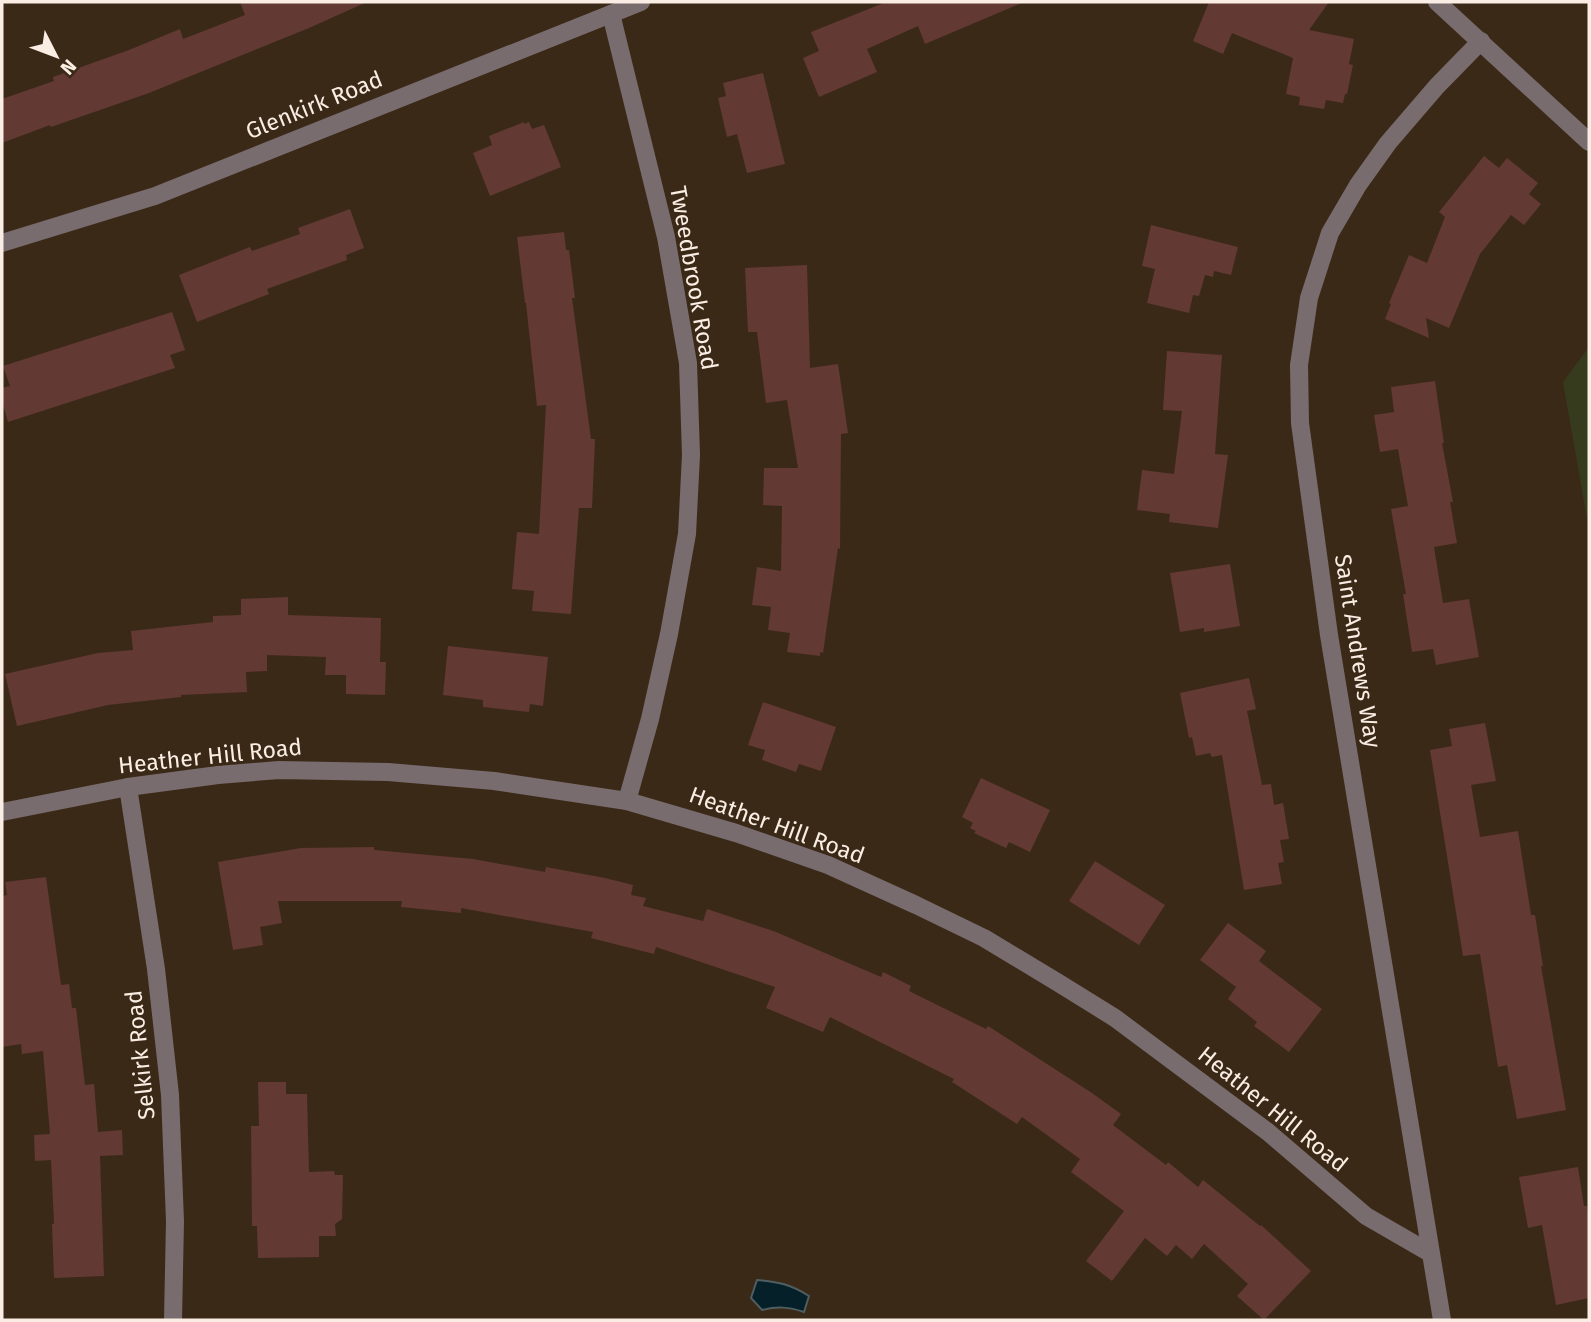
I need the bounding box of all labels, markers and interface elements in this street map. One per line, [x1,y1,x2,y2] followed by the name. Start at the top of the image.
[21,21,91,91] north arrow
[55,55,81,79] text: N
[241,65,387,145] street label: Glenkirk Road
[664,184,724,372] street label: Tweedbrook Road
[1329,552,1387,750] street label: Saint Andrews Way
[117,732,303,780] street label: Heather Hill Road
[686,780,868,870] street label: Heather Hill Road
[119,989,161,1121] street label: Selkirk Road
[1193,1040,1353,1178] street label: Heather Hill Road

